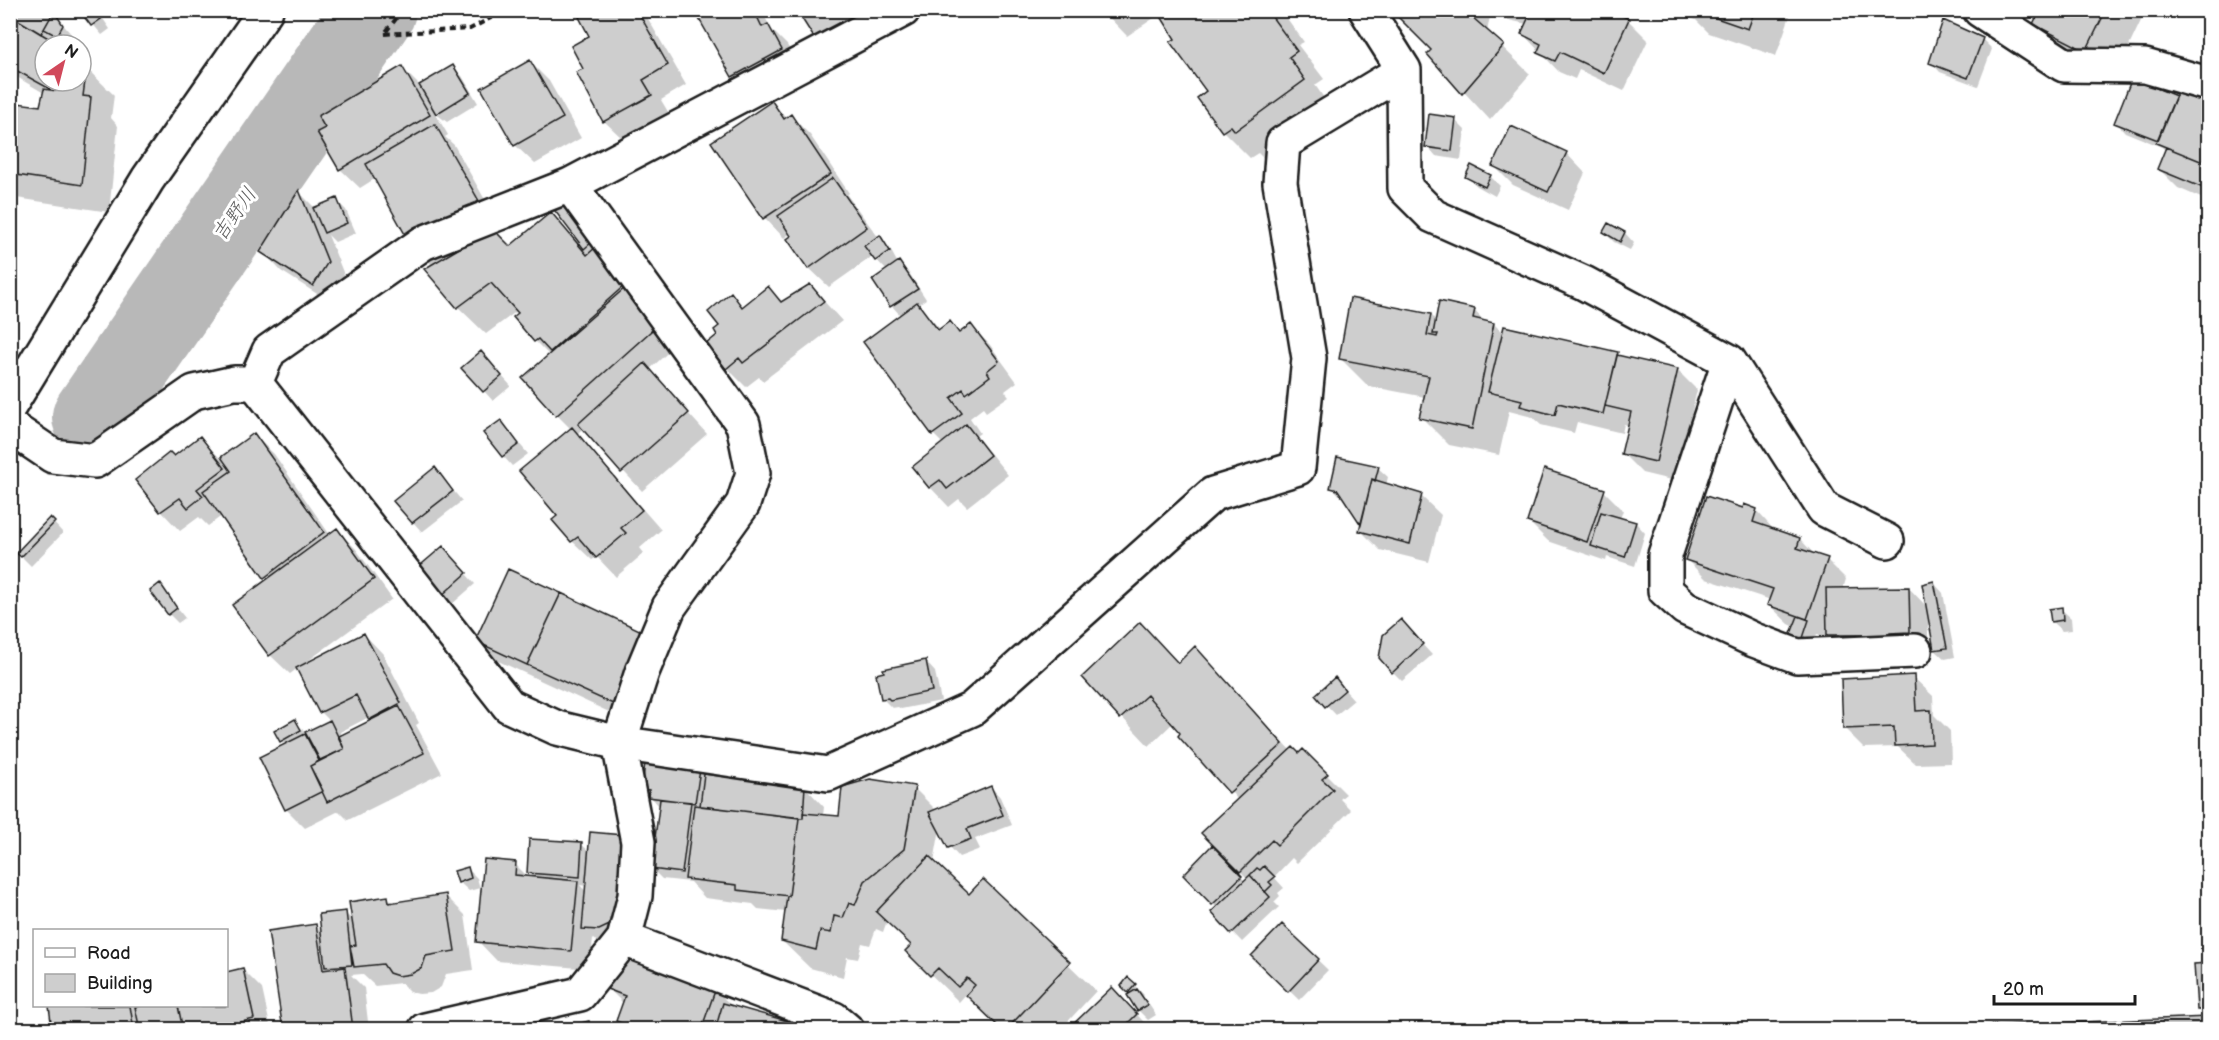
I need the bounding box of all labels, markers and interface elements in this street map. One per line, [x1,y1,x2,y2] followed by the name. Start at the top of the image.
[33,33,93,93] north arrow
[60,41,81,63] text: N
[208,183,262,246] water label: 吉野川
[33,929,228,1007] legend
[87,943,131,964] text: Road
[1994,968,2135,1006] scale bar
[87,973,153,994] text: Building
[2003,979,2044,1000] text: 20 m

